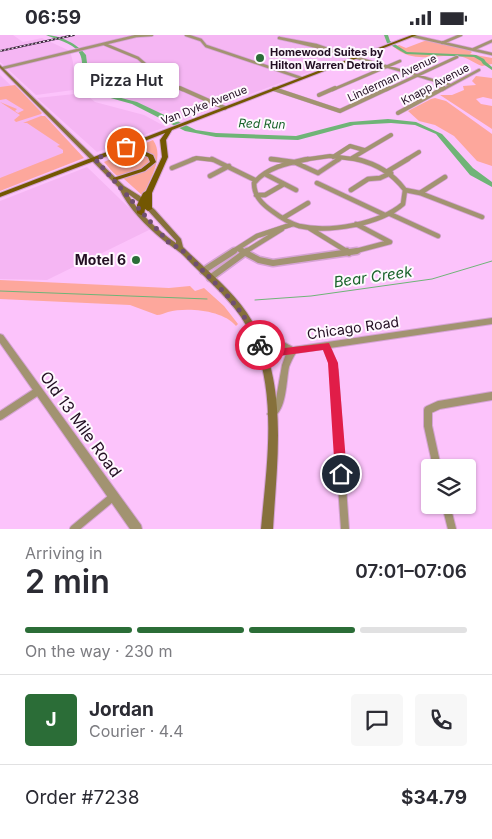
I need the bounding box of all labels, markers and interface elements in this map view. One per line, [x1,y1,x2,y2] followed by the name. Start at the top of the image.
[25,6,81,29] text: 06:59
[270,45,384,72] place label: Homewood Suites by Hilton Warren Detroit
[345,51,439,105] street label: Linderman Avenue
[254,52,266,64] marker: Homewood Suites by Hilton Warren Detroit
[398,60,472,108] street label: Knapp Avenue
[74,62,178,97] callout: Pizza Hut
[90,70,163,90] text: Pizza Hut
[159,82,249,128] street label: Van Dyke Avenue
[238,115,286,132] water label: Red Run
[105,126,147,168] pin
[112,133,140,161] icon: bag
[75,251,126,268] place label: Motel 6
[130,254,142,266] marker: Motel 6
[332,261,414,291] water label: Bear Creek
[306,313,400,342] street label: Chicago Road
[235,320,285,370] courier
[246,331,274,359] icon: bike
[36,367,126,481] street label: Old 13 Mile Road
[320,453,362,495] pin
[421,459,476,514] map controls
[421,459,476,514] button: layers
[327,460,355,488] icon: home
[25,543,102,563] text: Arriving in
[355,560,467,583] text: 07:01–07:06
[25,562,110,601] text: 2 min
[25,641,172,661] text: On the way · 230 m
[351,694,403,746] button: chat
[415,694,467,746] button: phone
[89,698,154,721] text: Jordan
[45,708,57,731] text: J
[89,721,184,741] text: Courier · 4.4
[25,786,139,809] text: Order #7238
[401,786,467,809] text: $34.79

